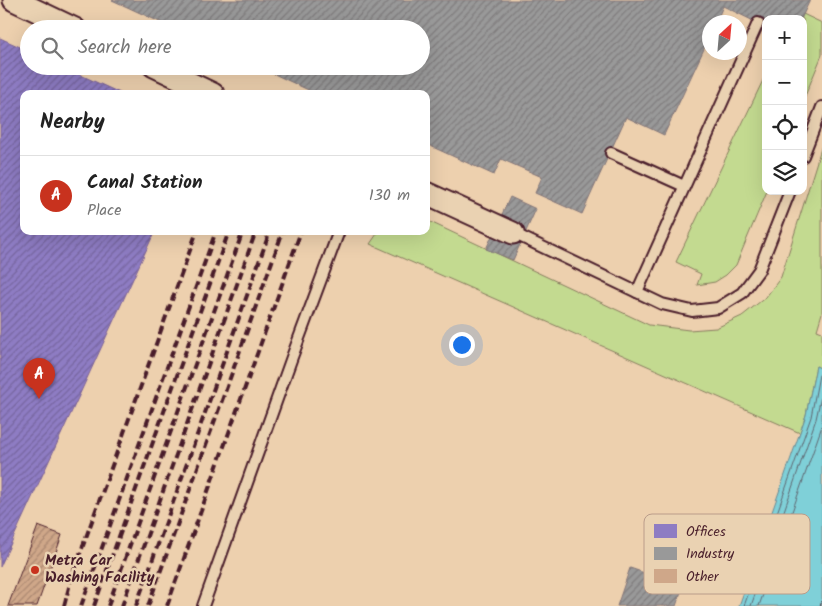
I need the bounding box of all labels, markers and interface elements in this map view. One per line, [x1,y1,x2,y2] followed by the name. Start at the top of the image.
[702,15,747,60] north arrow
[762,15,807,195] map controls
[762,15,807,60] button: +
[20,20,430,75] search box
[78,33,172,63] text: Search here
[38,34,66,62] icon: search
[762,60,807,105] button: −
[762,105,807,150] button: locate
[40,106,105,139] text: Nearby
[762,150,807,195] button: layers
[87,168,202,198] text: Canal Station
[51,183,61,208] text: A
[369,183,410,208] text: 130 m
[87,198,121,223] text: Place
[449,332,475,358] your location
[23,358,55,399] pin: A
[644,514,810,594] legend
[686,521,726,543] text: Offices
[686,543,735,565] text: Industry
[45,549,155,590] place label: Metra Car Washing Facility
[29,564,41,576] marker: Metra Car Washing Facility
[686,566,720,588] text: Other

